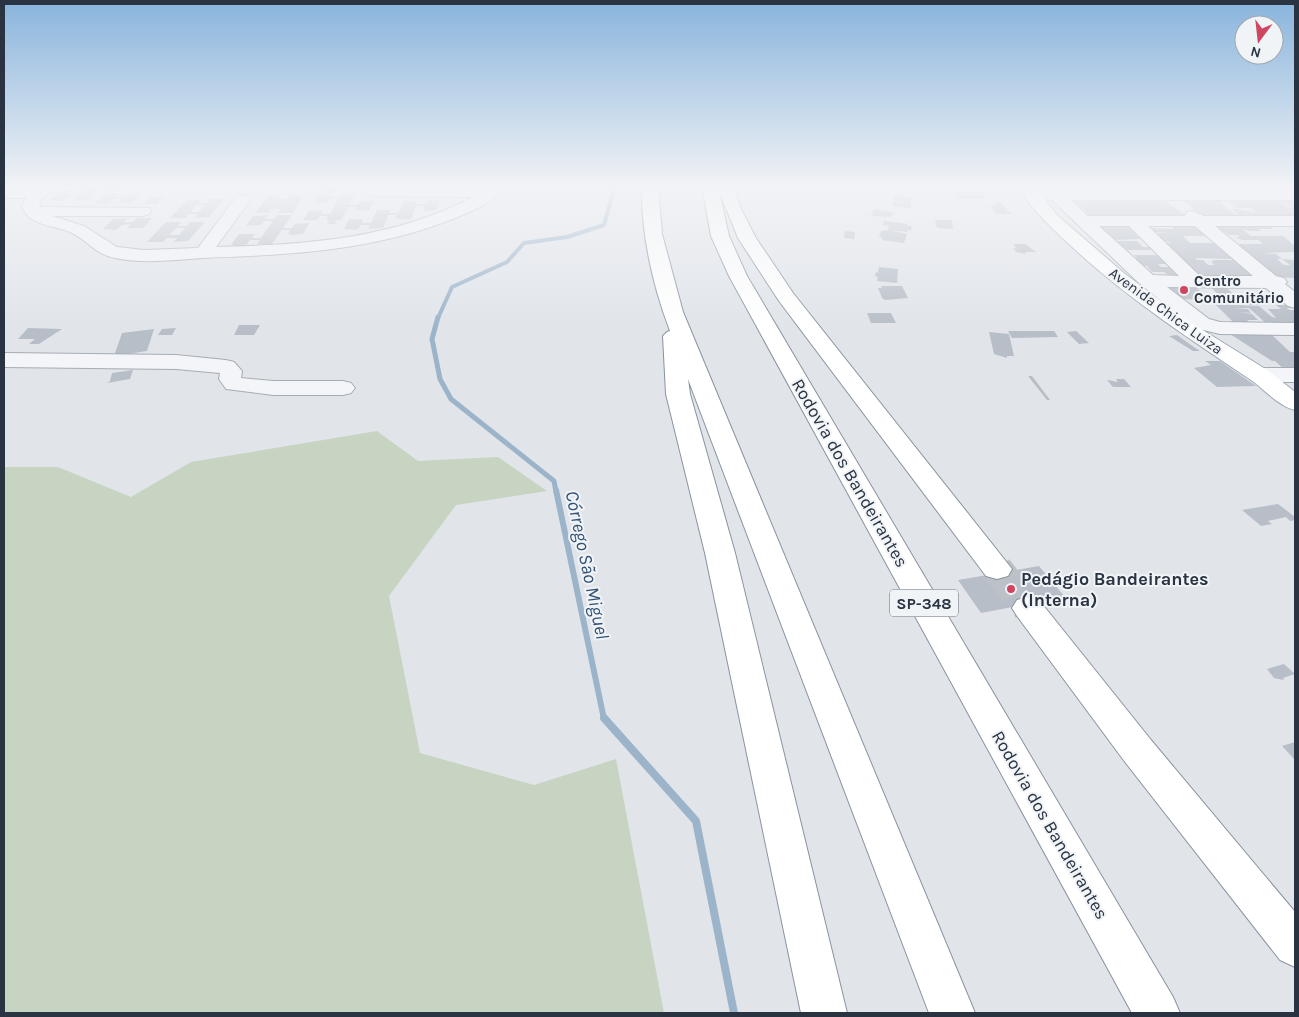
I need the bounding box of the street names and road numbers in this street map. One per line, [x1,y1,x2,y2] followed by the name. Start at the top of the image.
[1106,264,1226,358] street label: Avenida Chica Luiza
[787,375,913,571] street label: Rodovia dos Bandeirantes
[890,590,958,616] road number: SP-348
[987,727,1113,923] street label: Rodovia dos Bandeirantes

